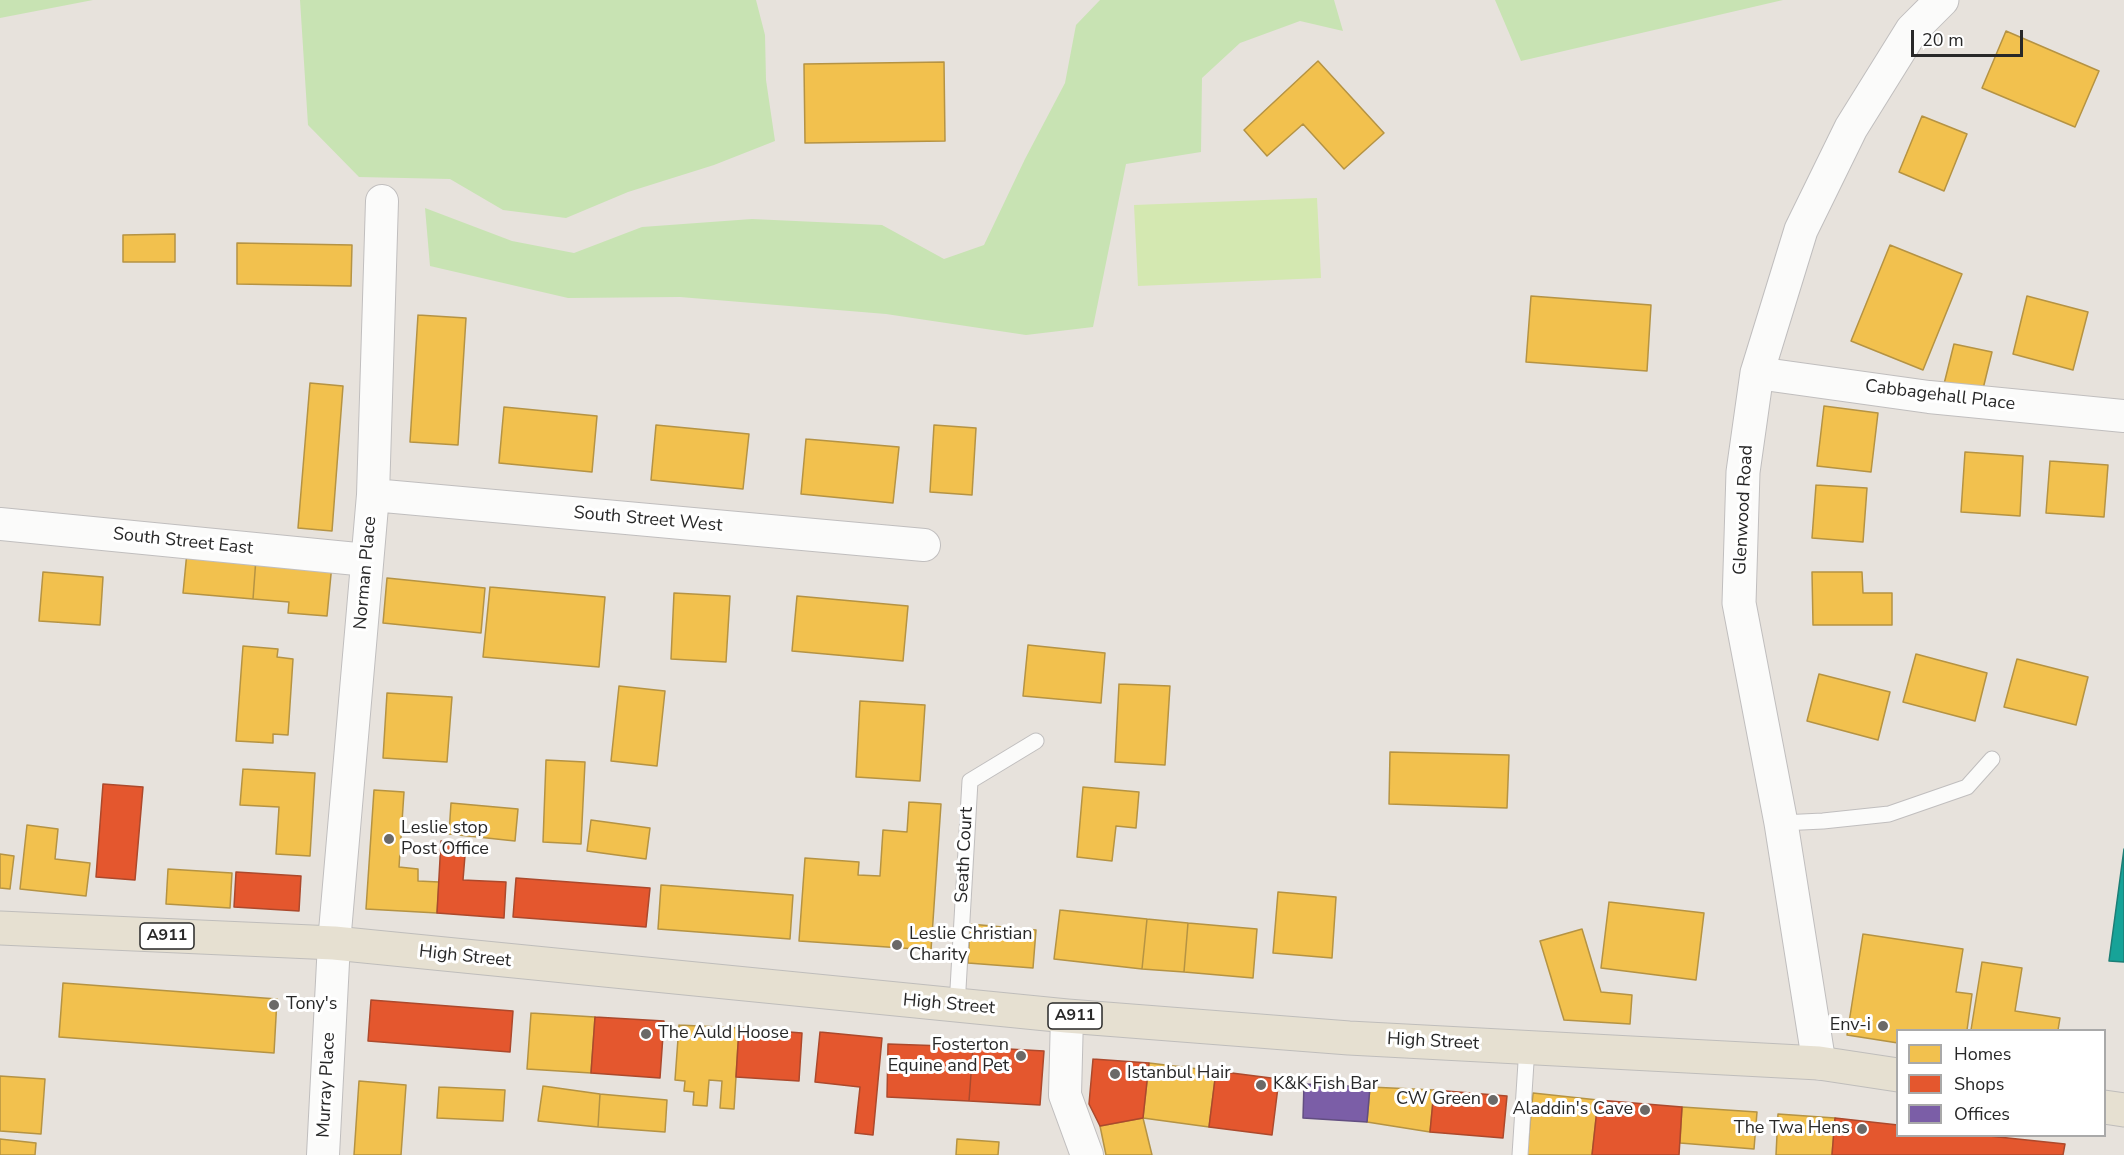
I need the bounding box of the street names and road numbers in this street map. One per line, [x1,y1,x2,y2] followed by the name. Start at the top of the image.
[1864,376,2016,416] street label: Cabbagehall Place
[1730,445,1758,575] street label: Glenwood Road
[573,503,723,537] street label: South Street West
[350,515,382,631] street label: Norman Place
[112,524,254,560] street label: South Street East
[952,806,978,904] street label: Seath Court
[140,923,194,949] road number: A911
[418,941,512,973] street label: High Street
[902,990,996,1020] street label: High Street
[1048,1003,1102,1029] road number: A911
[1386,1029,1480,1055] street label: High Street
[313,1032,341,1138] street label: Murray Place

